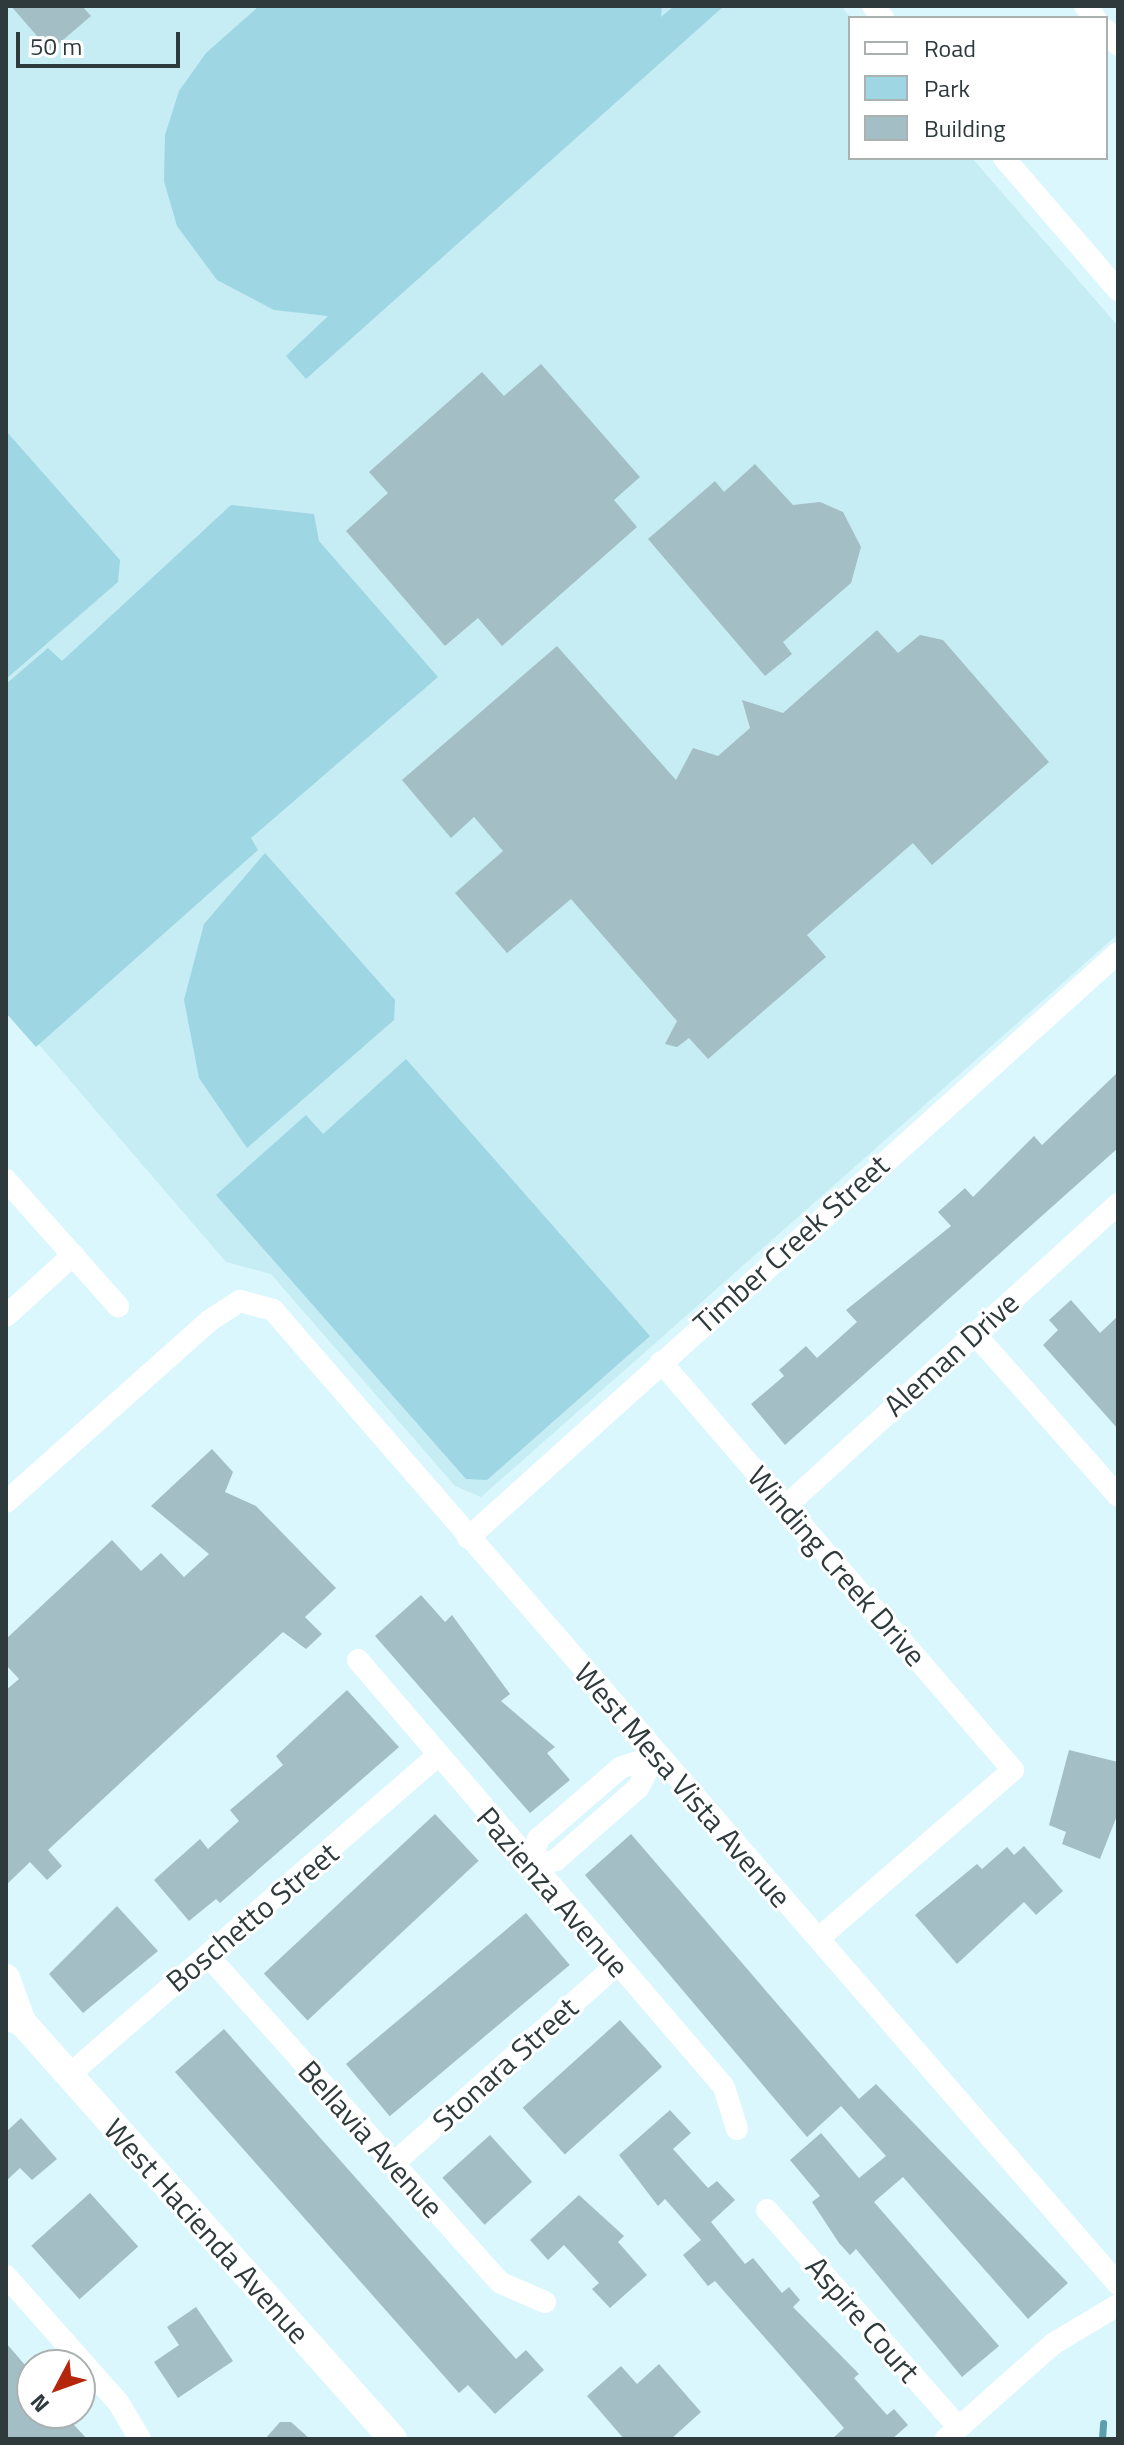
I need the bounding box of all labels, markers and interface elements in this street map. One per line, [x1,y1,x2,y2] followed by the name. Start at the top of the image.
[20,16,184,66] scale bar
[848,16,1108,160] legend
[30,28,82,64] text: 50 m
[924,30,976,66] text: Road
[924,70,970,106] text: Park
[924,110,1006,146] text: Building
[686,1147,896,1341] street label: Timber Creek Street
[876,1284,1026,1424] street label: Aleman Drive
[740,1459,934,1673] street label: Winding Creek Drive
[567,1655,799,1915] street label: West Mesa Vista Avenue
[469,1800,637,1984] street label: Pazienza Avenue
[159,1835,345,1999] street label: Boschetto Street
[425,1989,585,2139] street label: Stonara Street
[291,2053,451,2225] street label: Bellavia Avenue
[97,2111,317,2351] street label: West Hacienda Avenue
[799,2249,927,2389] street label: Aspire Court
[16,2349,96,2429] north arrow
[22,2387,57,2420] text: N

